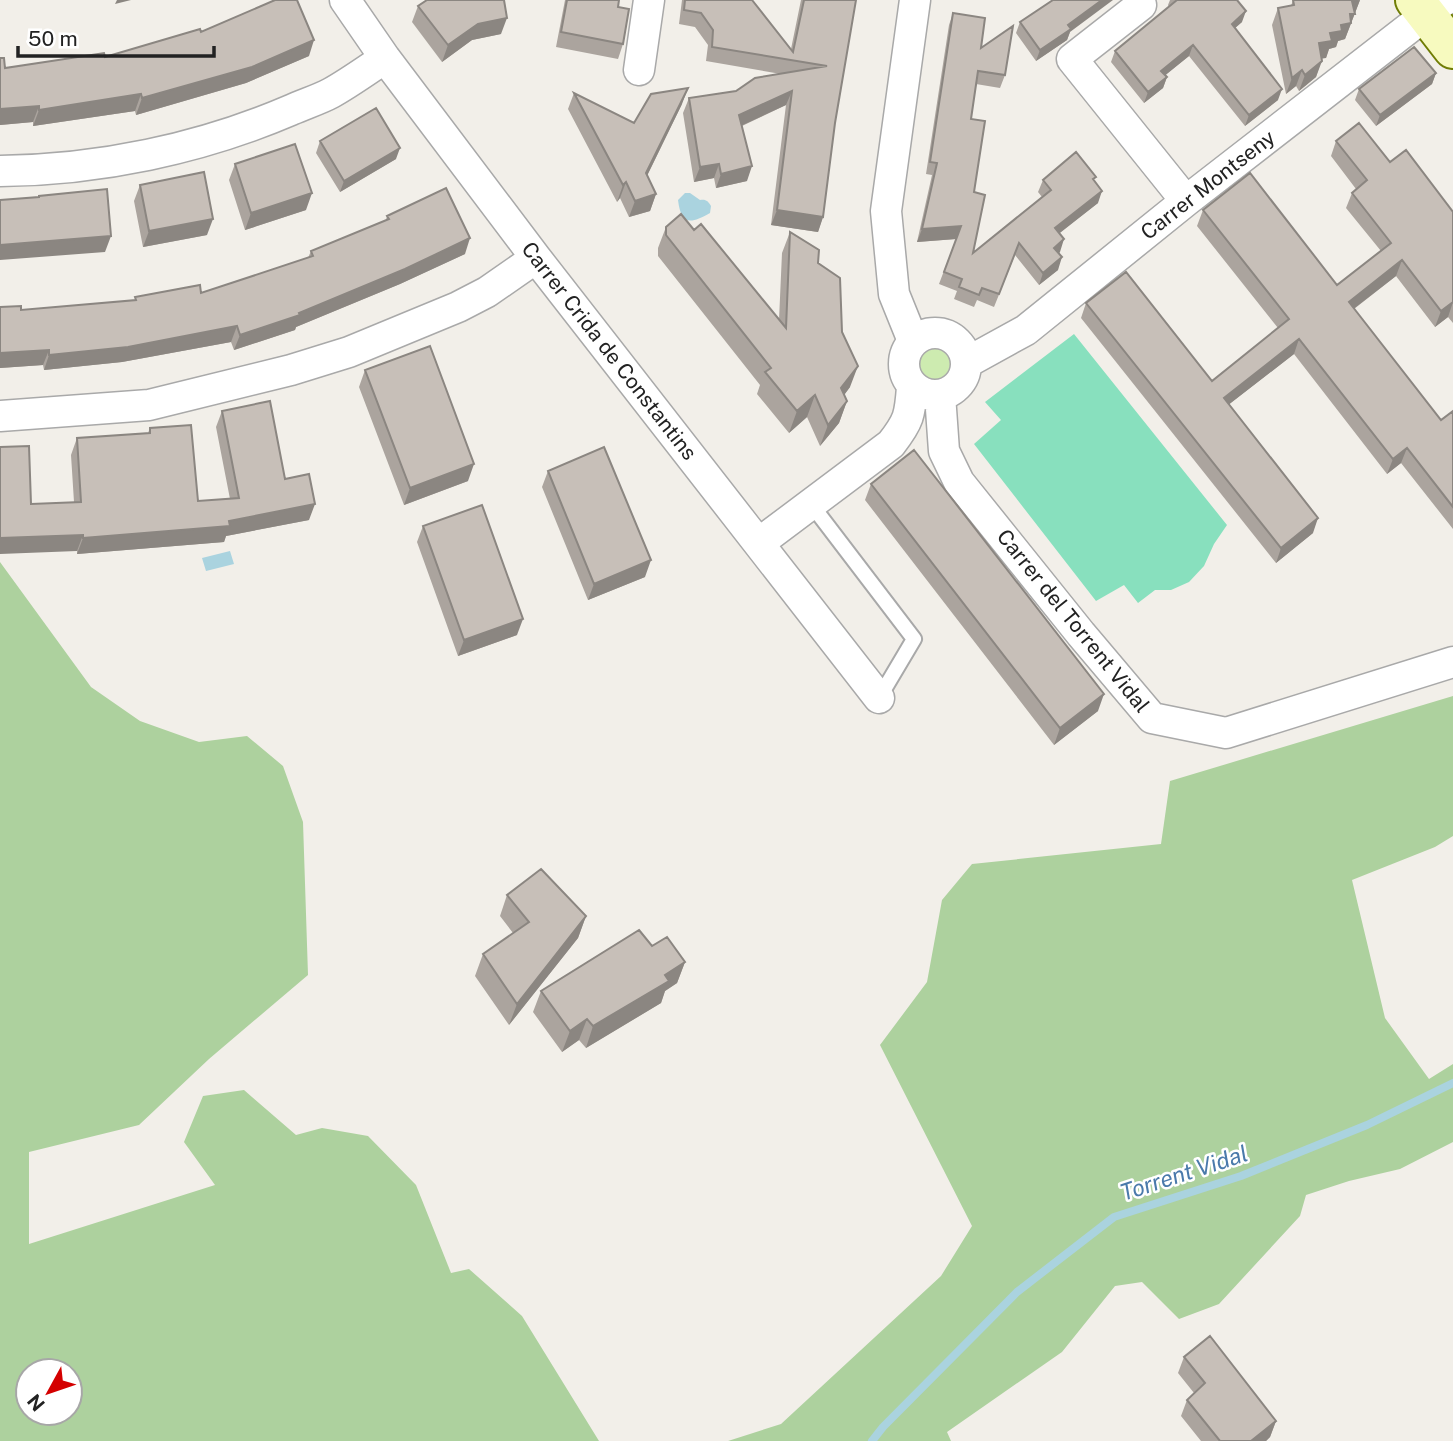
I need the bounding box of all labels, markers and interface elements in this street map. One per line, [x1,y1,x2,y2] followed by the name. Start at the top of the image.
[18,14,214,58] scale bar
[28,26,78,51] text: 50 m
[1136,125,1280,245] street label: Carrer Montseny
[516,237,702,465] street label: Carrer Crida de Constantins
[992,524,1155,717] street label: Carrer del Torrent Vidal
[1117,1139,1251,1206] water label: Torrent Vidal
[14,1357,84,1427] north arrow
[23,1390,49,1416] text: N

